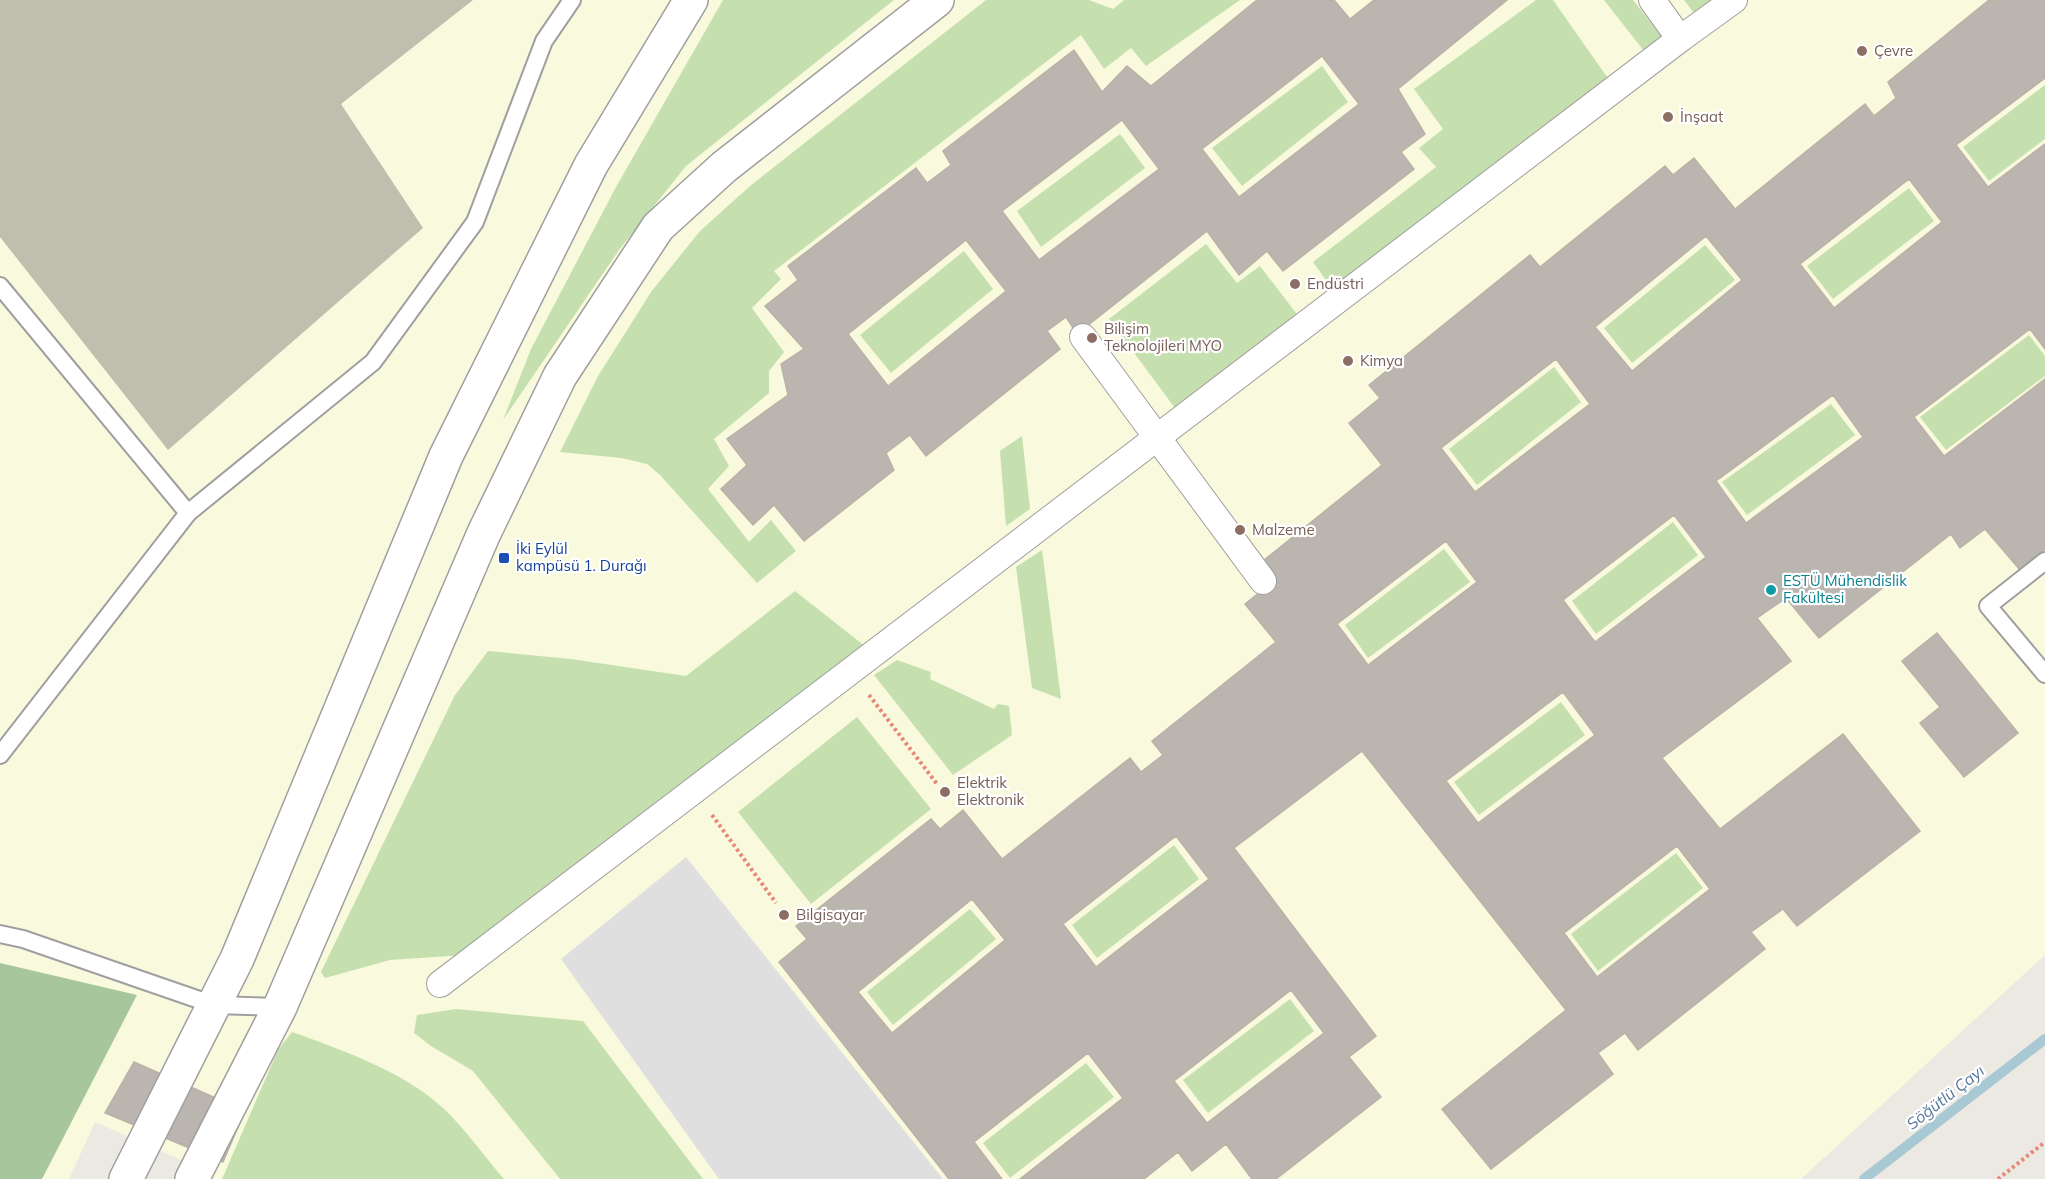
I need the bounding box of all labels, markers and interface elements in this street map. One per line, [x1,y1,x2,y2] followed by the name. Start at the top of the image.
[1874,41,1913,60] place label: Çevre
[1855,44,1869,58] marker: Çevre
[1680,107,1723,126] place label: İnşaat
[1661,110,1675,124] marker: İnşaat
[1307,274,1364,293] place label: Endüstri
[1288,277,1302,291] marker: Endüstri
[1104,319,1222,355] place label: Bilişim Teknolojileri MYO
[1085,331,1099,345] marker: Bilişim Teknolojileri MYO
[1360,351,1403,370] place label: Kimya
[1341,354,1355,368] marker: Kimya
[1252,520,1315,539] place label: Malzeme
[1233,523,1247,537] marker: Malzeme
[516,539,647,575] place label: İki Eylül kampüsü 1. Durağı
[497,551,511,565] marker: İki Eylül kampüsü 1. Durağı
[1783,571,1907,607] place label: ESTÜ Mühendislik Fakültesi
[1764,583,1778,597] marker: ESTÜ Mühendislik Fakültesi
[957,773,1025,809] place label: Elektrik Elektronik
[938,785,952,799] marker: Elektrik Elektronik
[796,905,865,924] place label: Bilgisayar
[777,908,791,922] marker: Bilgisayar
[1902,1060,1988,1134] water label: Söğütlü Çayı

